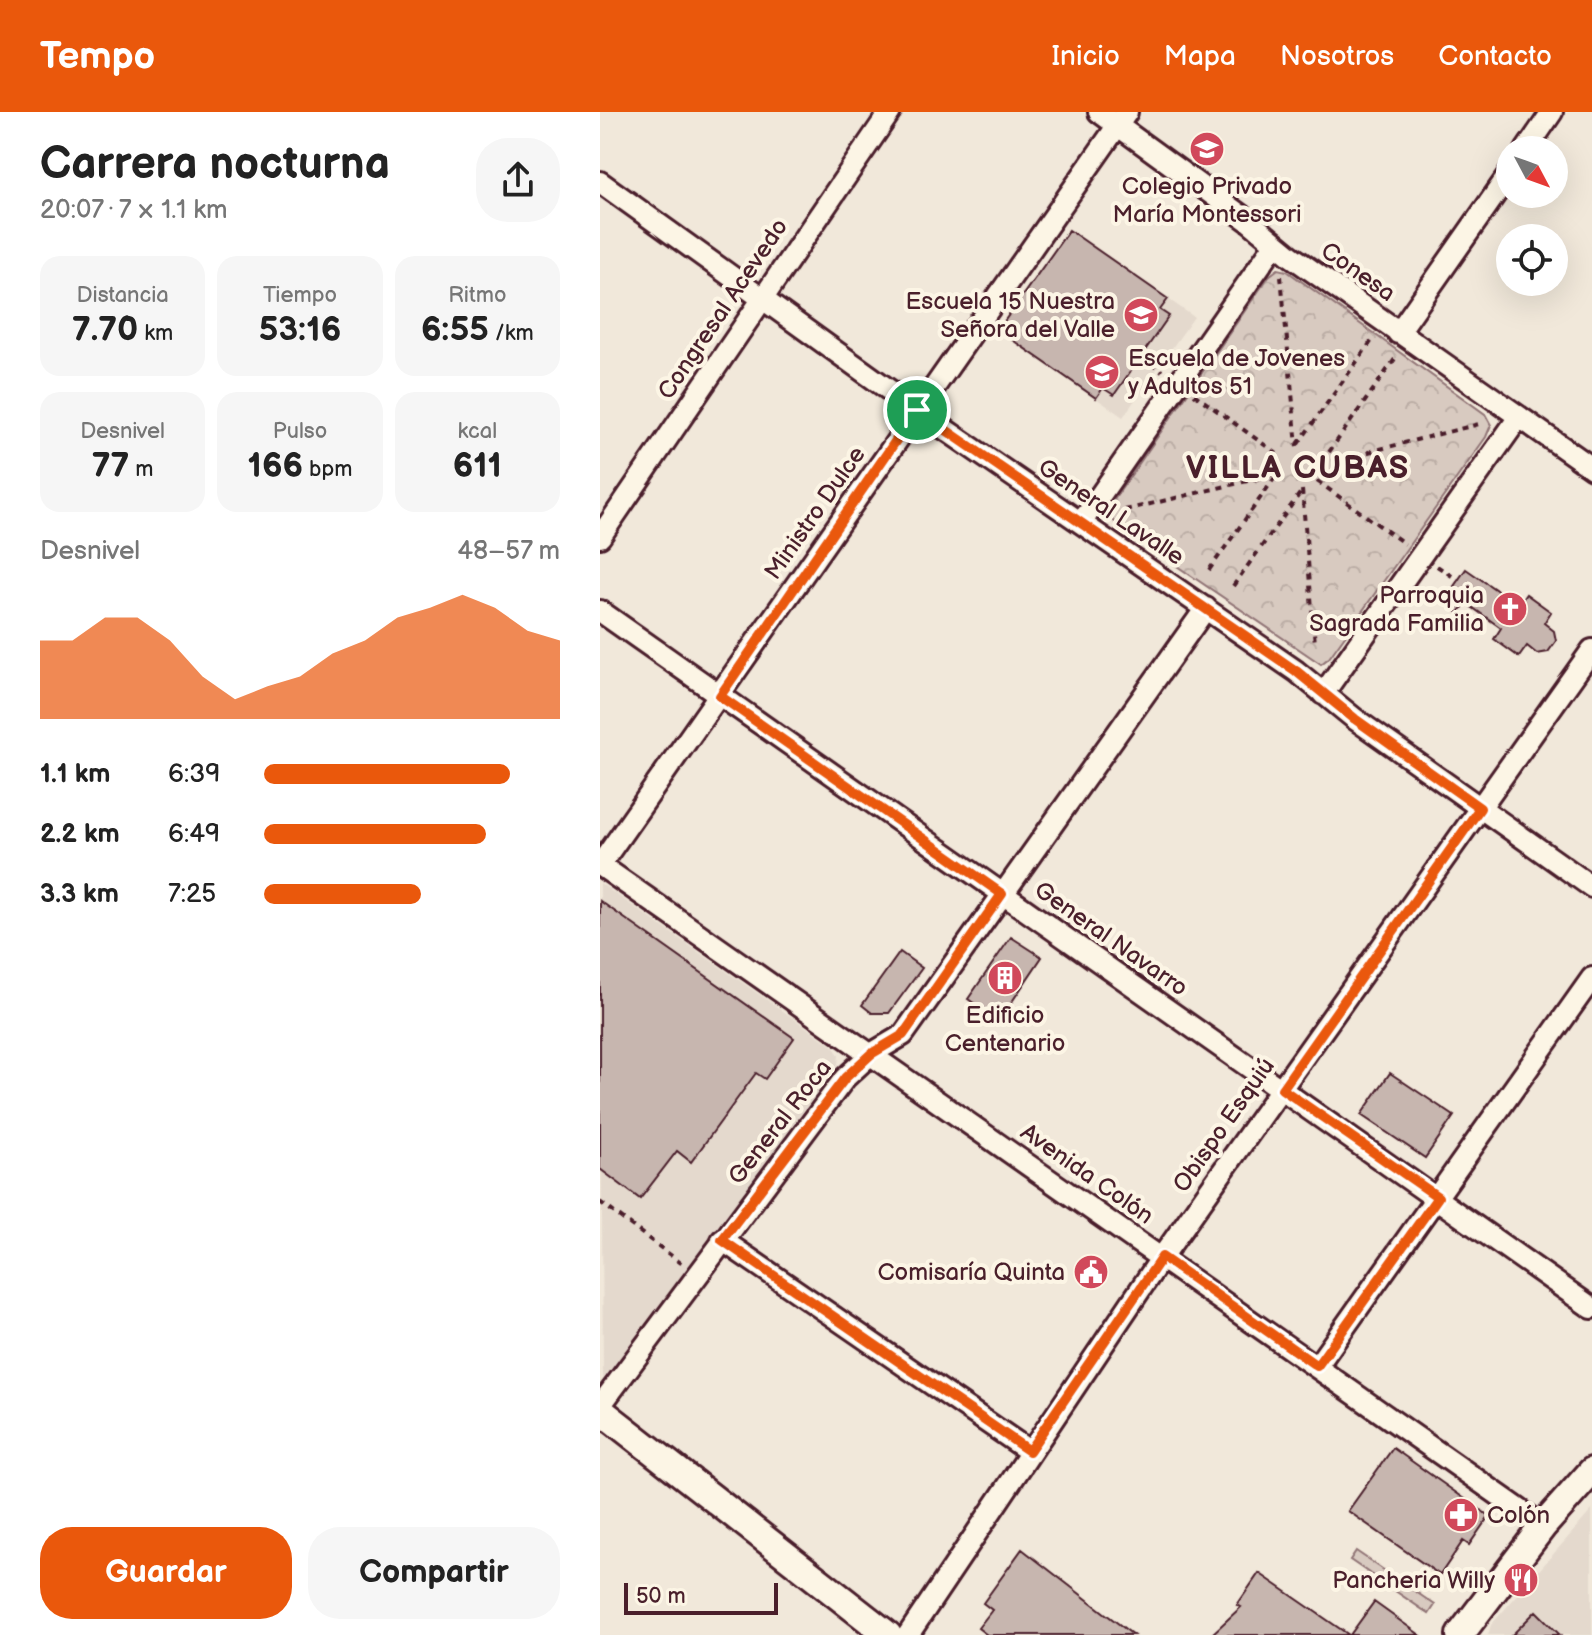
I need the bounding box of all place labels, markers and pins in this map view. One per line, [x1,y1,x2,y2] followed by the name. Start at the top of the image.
[1188,130,1226,168] school or university icon: Colegio Privado María Montessori
[1112,172,1302,229] place label: Colegio Privado María Montessori
[906,287,1115,344] place label: Escuela 15 Nuestra Señora del Valle
[1122,296,1160,334] school or university icon: Escuela 15 Nuestra Señora del Valle
[1127,344,1345,401] place label: Escuela de Jovenes y Adultos 51
[1083,353,1121,391] school or university icon: Escuela de Jovenes y Adultos 51
[883,376,951,444] pin
[1309,581,1484,638] place label: Parroquia Sagrada Familia
[1491,590,1529,628] church icon: Parroquia Sagrada Familia
[986,959,1024,997] building icon: Edificio Centenario
[945,1001,1065,1058] place label: Edificio Centenario
[1072,1253,1110,1291] public building icon: Comisaría Quinta
[878,1258,1065,1287] place label: Comisaría Quinta
[1442,1496,1480,1534] pharmacy icon: Colón
[1487,1501,1550,1530] place label: Colón
[1502,1561,1540,1599] restaurant icon: Pancheria Willy
[1332,1566,1495,1595] place label: Pancheria Willy

